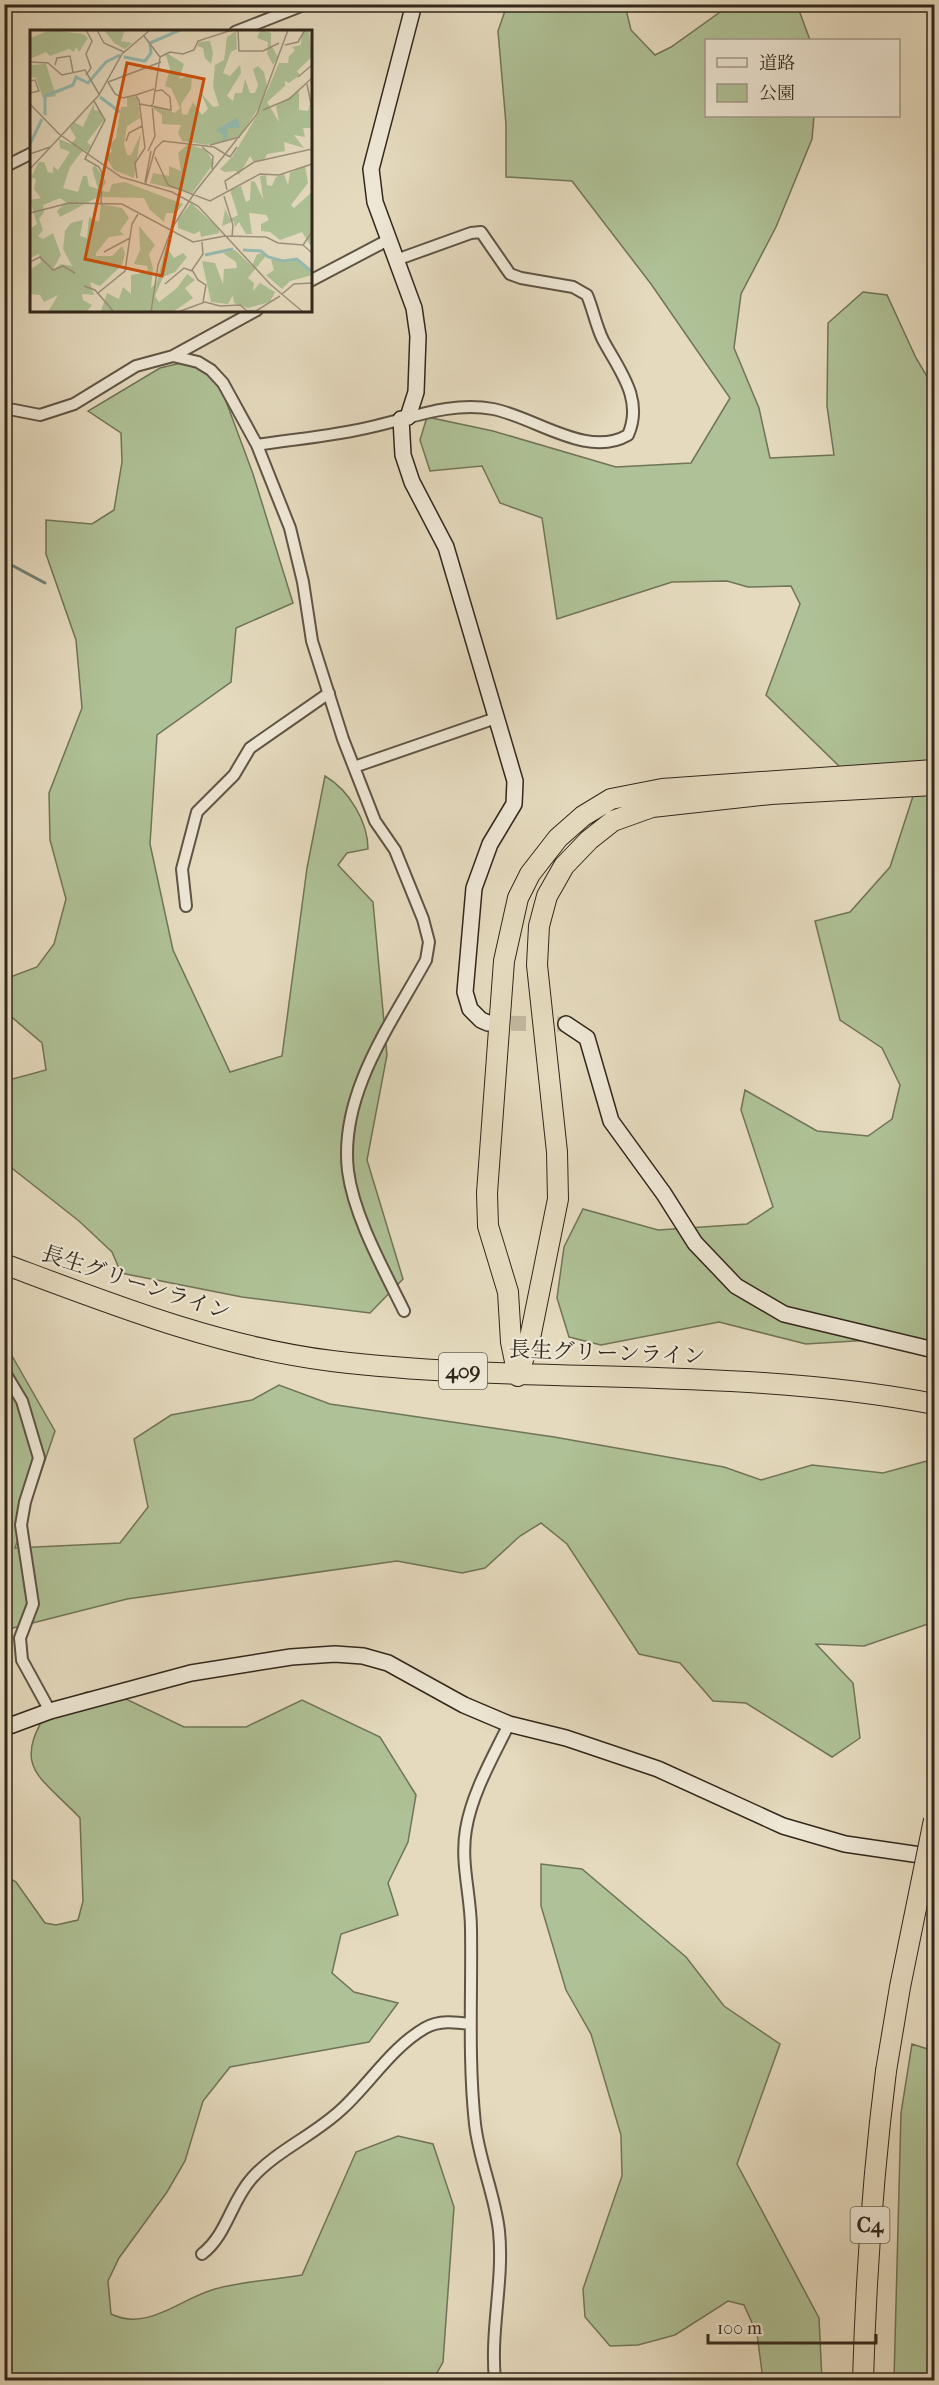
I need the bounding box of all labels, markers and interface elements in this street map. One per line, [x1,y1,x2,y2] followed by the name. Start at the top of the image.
[30,30,312,312] inset map
[705,39,900,117] legend
[759,53,795,74] text: 道路
[759,83,795,104] text: 公園
[38,1240,234,1326] street label: 長生グリーンライン
[508,1337,706,1369] street label: 長生グリーンライン
[439,1353,487,1389] road number: 409
[850,2207,890,2243] road number: C4
[708,2307,876,2345] scale bar
[717,2318,762,2339] text: 100 m

